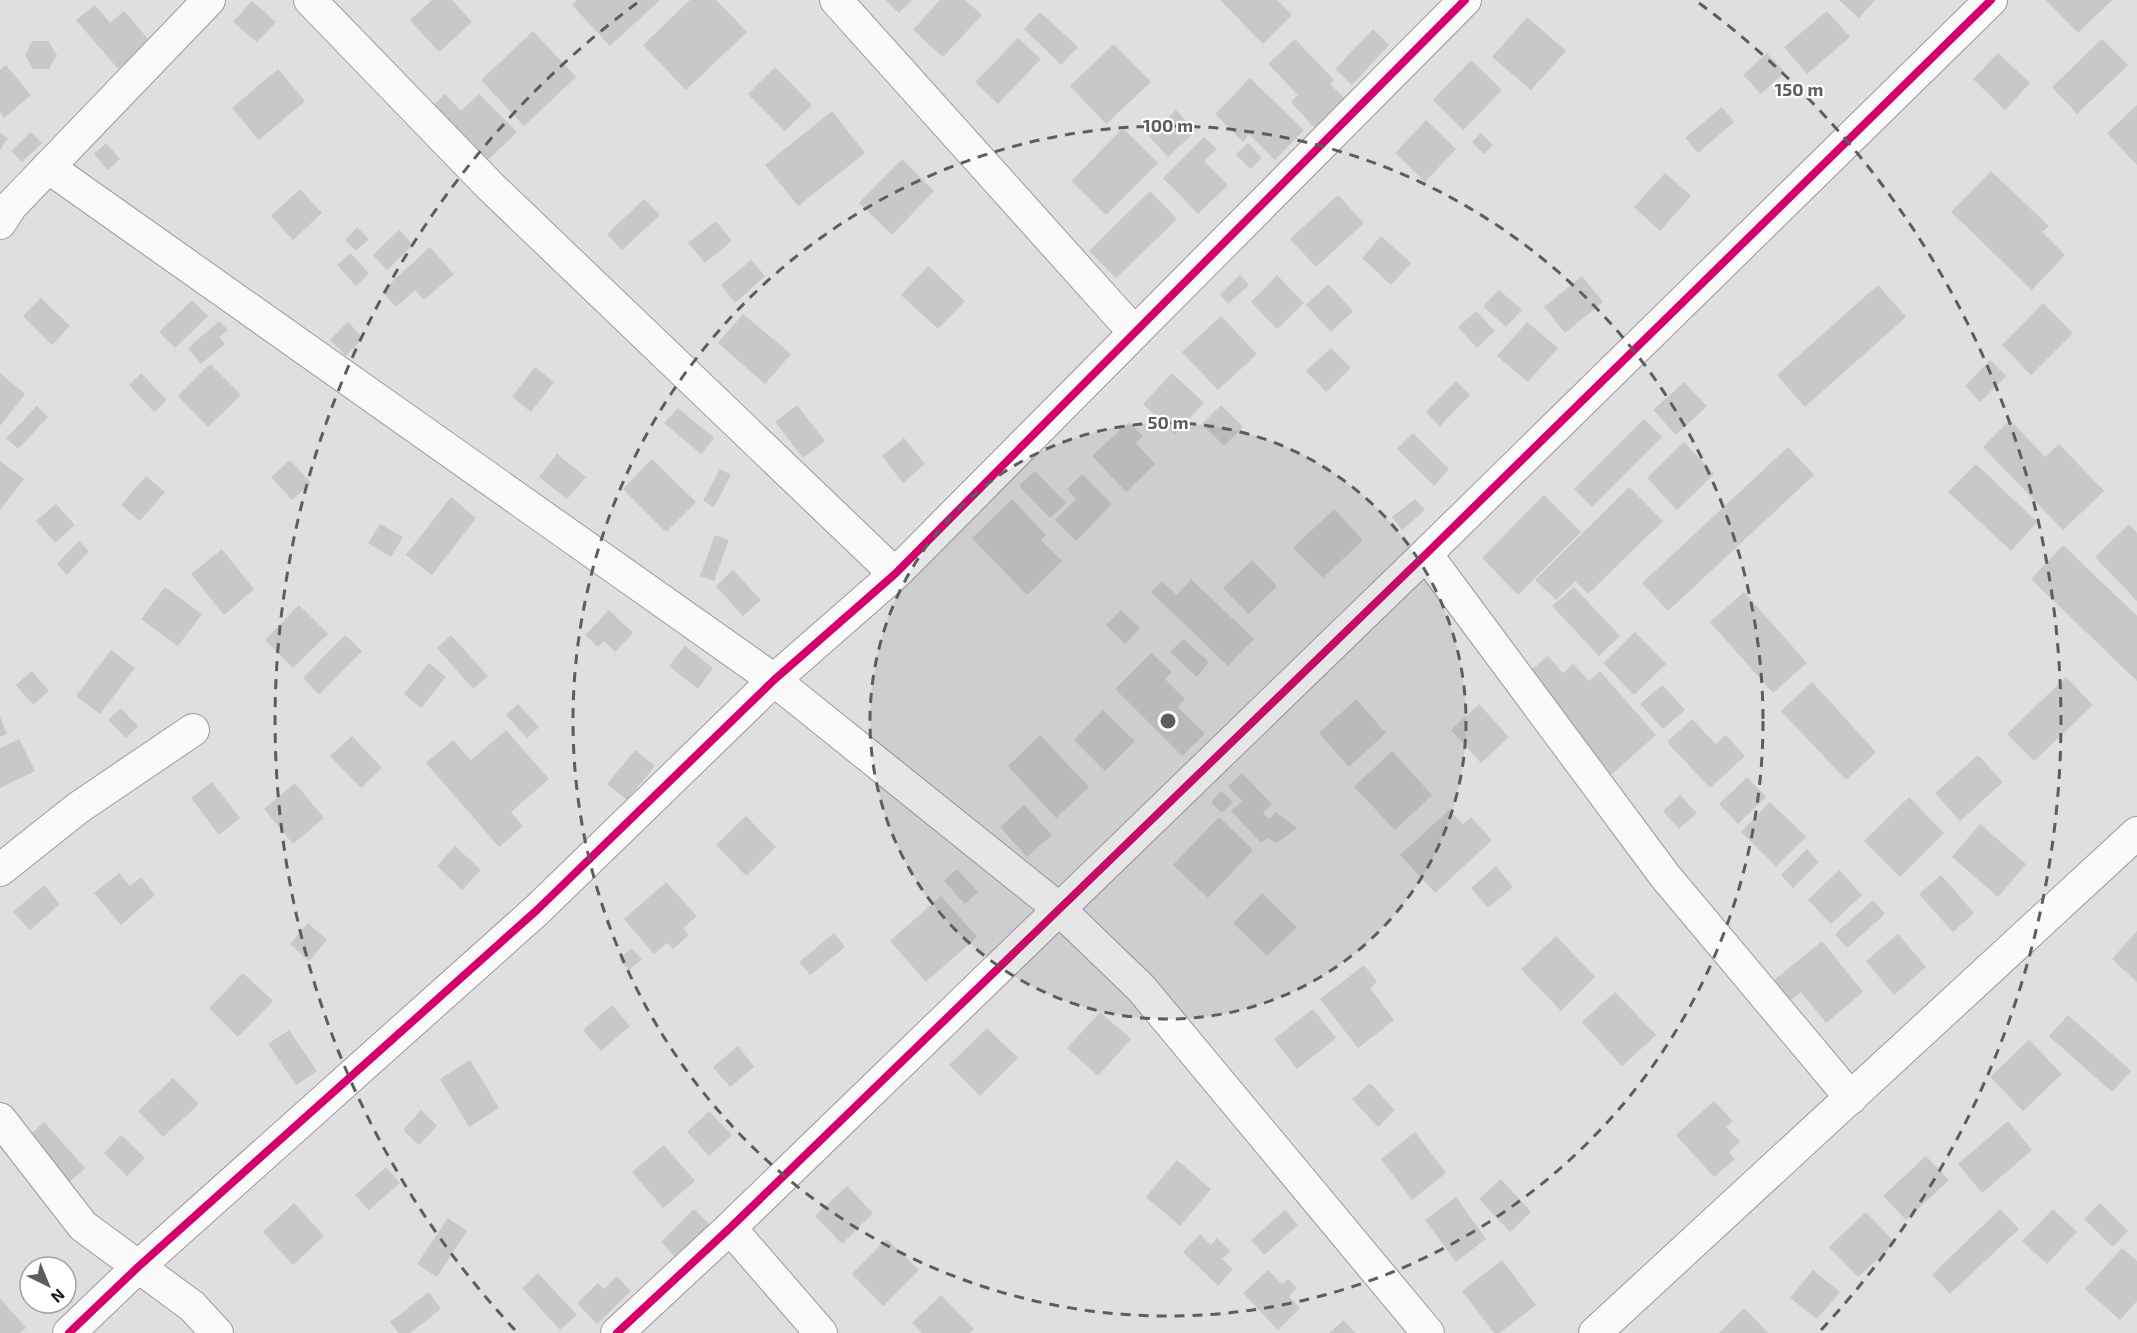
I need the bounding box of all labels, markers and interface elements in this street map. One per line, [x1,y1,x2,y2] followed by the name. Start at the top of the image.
[1775,78,1823,100] text: 150 m
[1143,114,1193,136] text: 100 m
[1147,411,1189,433] text: 50 m
[1158,711,1178,731] centre of rings
[18,1255,78,1315] north arrow
[48,1285,69,1307] text: N

